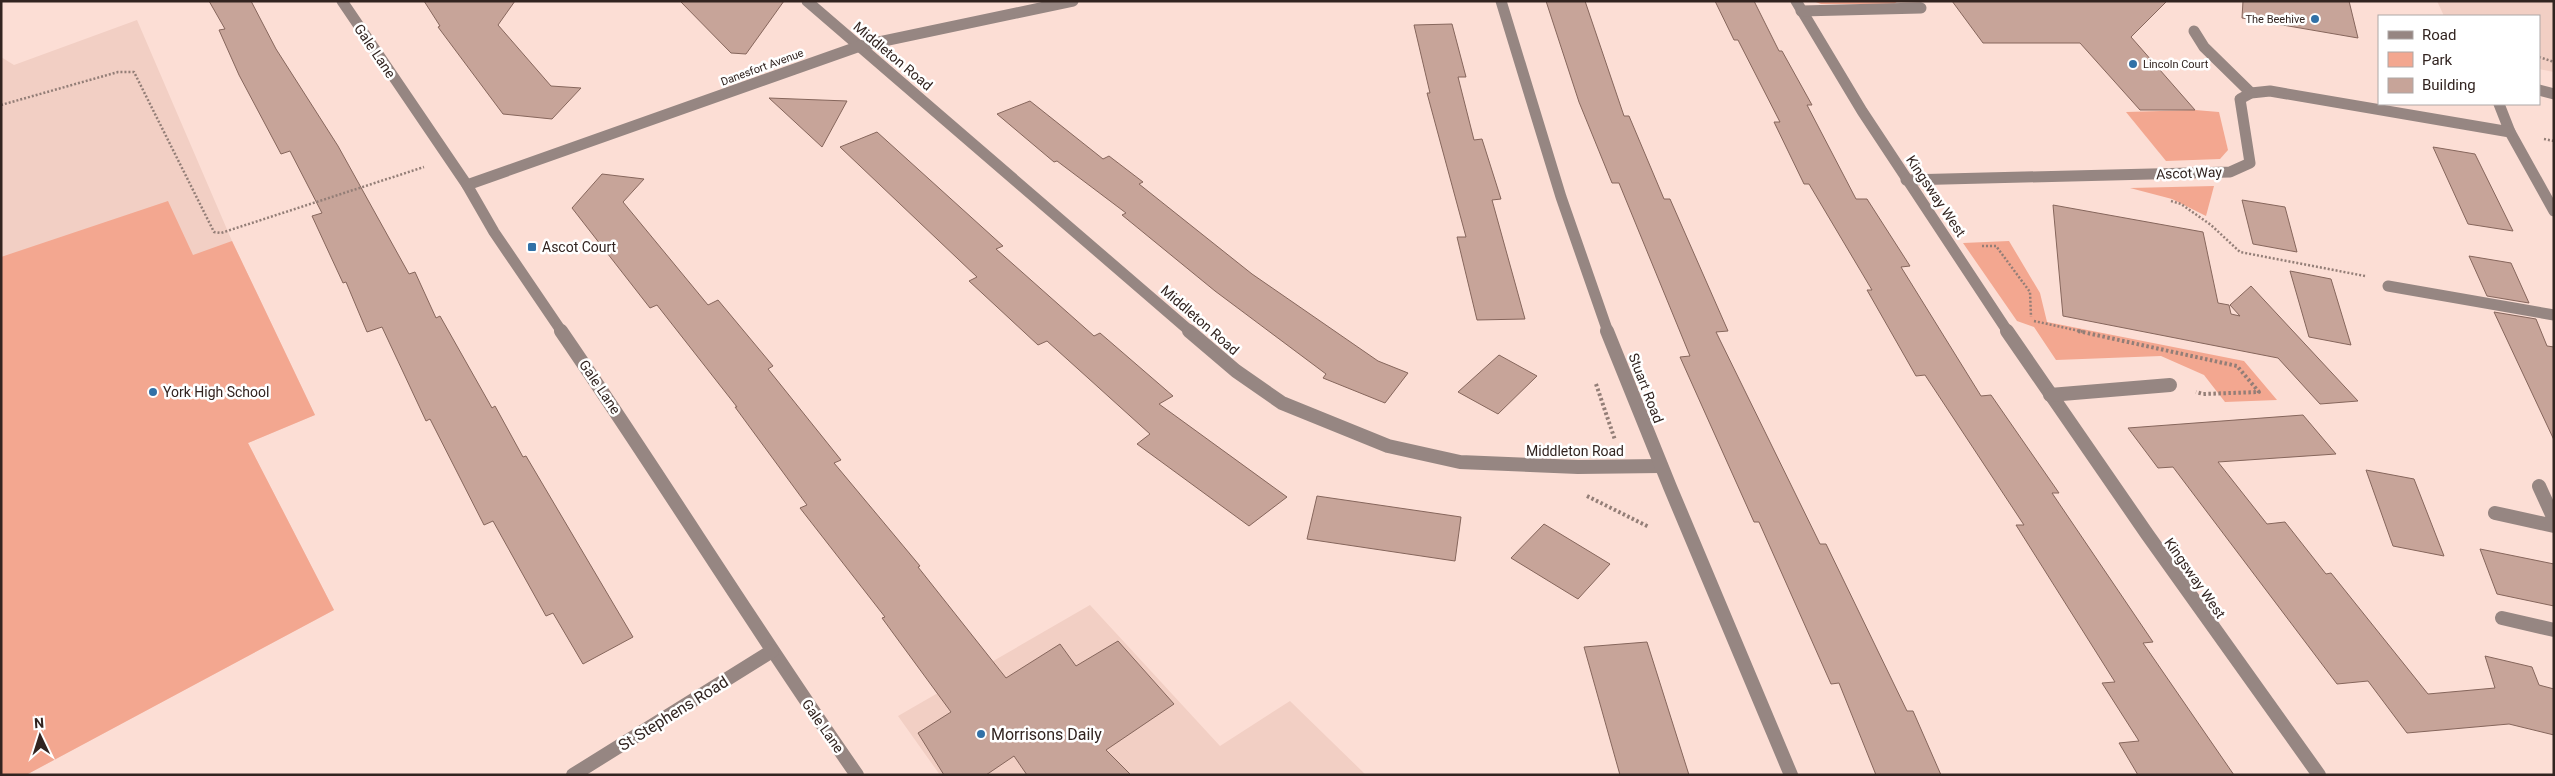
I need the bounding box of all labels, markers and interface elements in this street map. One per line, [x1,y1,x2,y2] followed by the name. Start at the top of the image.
[2245,13,2305,26] place label: The Beehive
[2309,13,2321,25] marker: The Beehive
[2378,15,2540,105] legend
[850,18,936,94] street label: Middleton Road
[351,21,399,81] street label: Gale Lane
[2422,26,2456,44] text: Road
[719,46,806,88] street label: Danesfort Avenue
[2422,51,2453,69] text: Park
[2127,58,2139,70] marker: Lincoln Court
[2143,58,2209,71] place label: Lincoln Court
[2422,76,2476,94] text: Building
[1903,152,1969,240] street label: Kingsway West
[2156,164,2223,182] street label: Ascot Way
[542,239,617,255] place label: Ascot Court
[526,241,538,253] marker: Ascot Court
[1158,282,1242,358] street label: Middleton Road
[1625,351,1667,425] street label: Stuart Road
[576,357,624,417] street label: Gale Lane
[163,384,269,400] place label: York High School
[147,386,159,398] marker: York High School
[1526,443,1624,459] street label: Middleton Road
[2161,535,2229,622] street label: Kingsway West
[615,672,732,755] street label: St Stephens Road
[799,696,847,756] street label: Gale Lane
[15,711,65,761] north arrow
[34,715,45,731] text: N
[991,725,1102,744] place label: Morrisons Daily
[975,728,987,740] marker: Morrisons Daily

